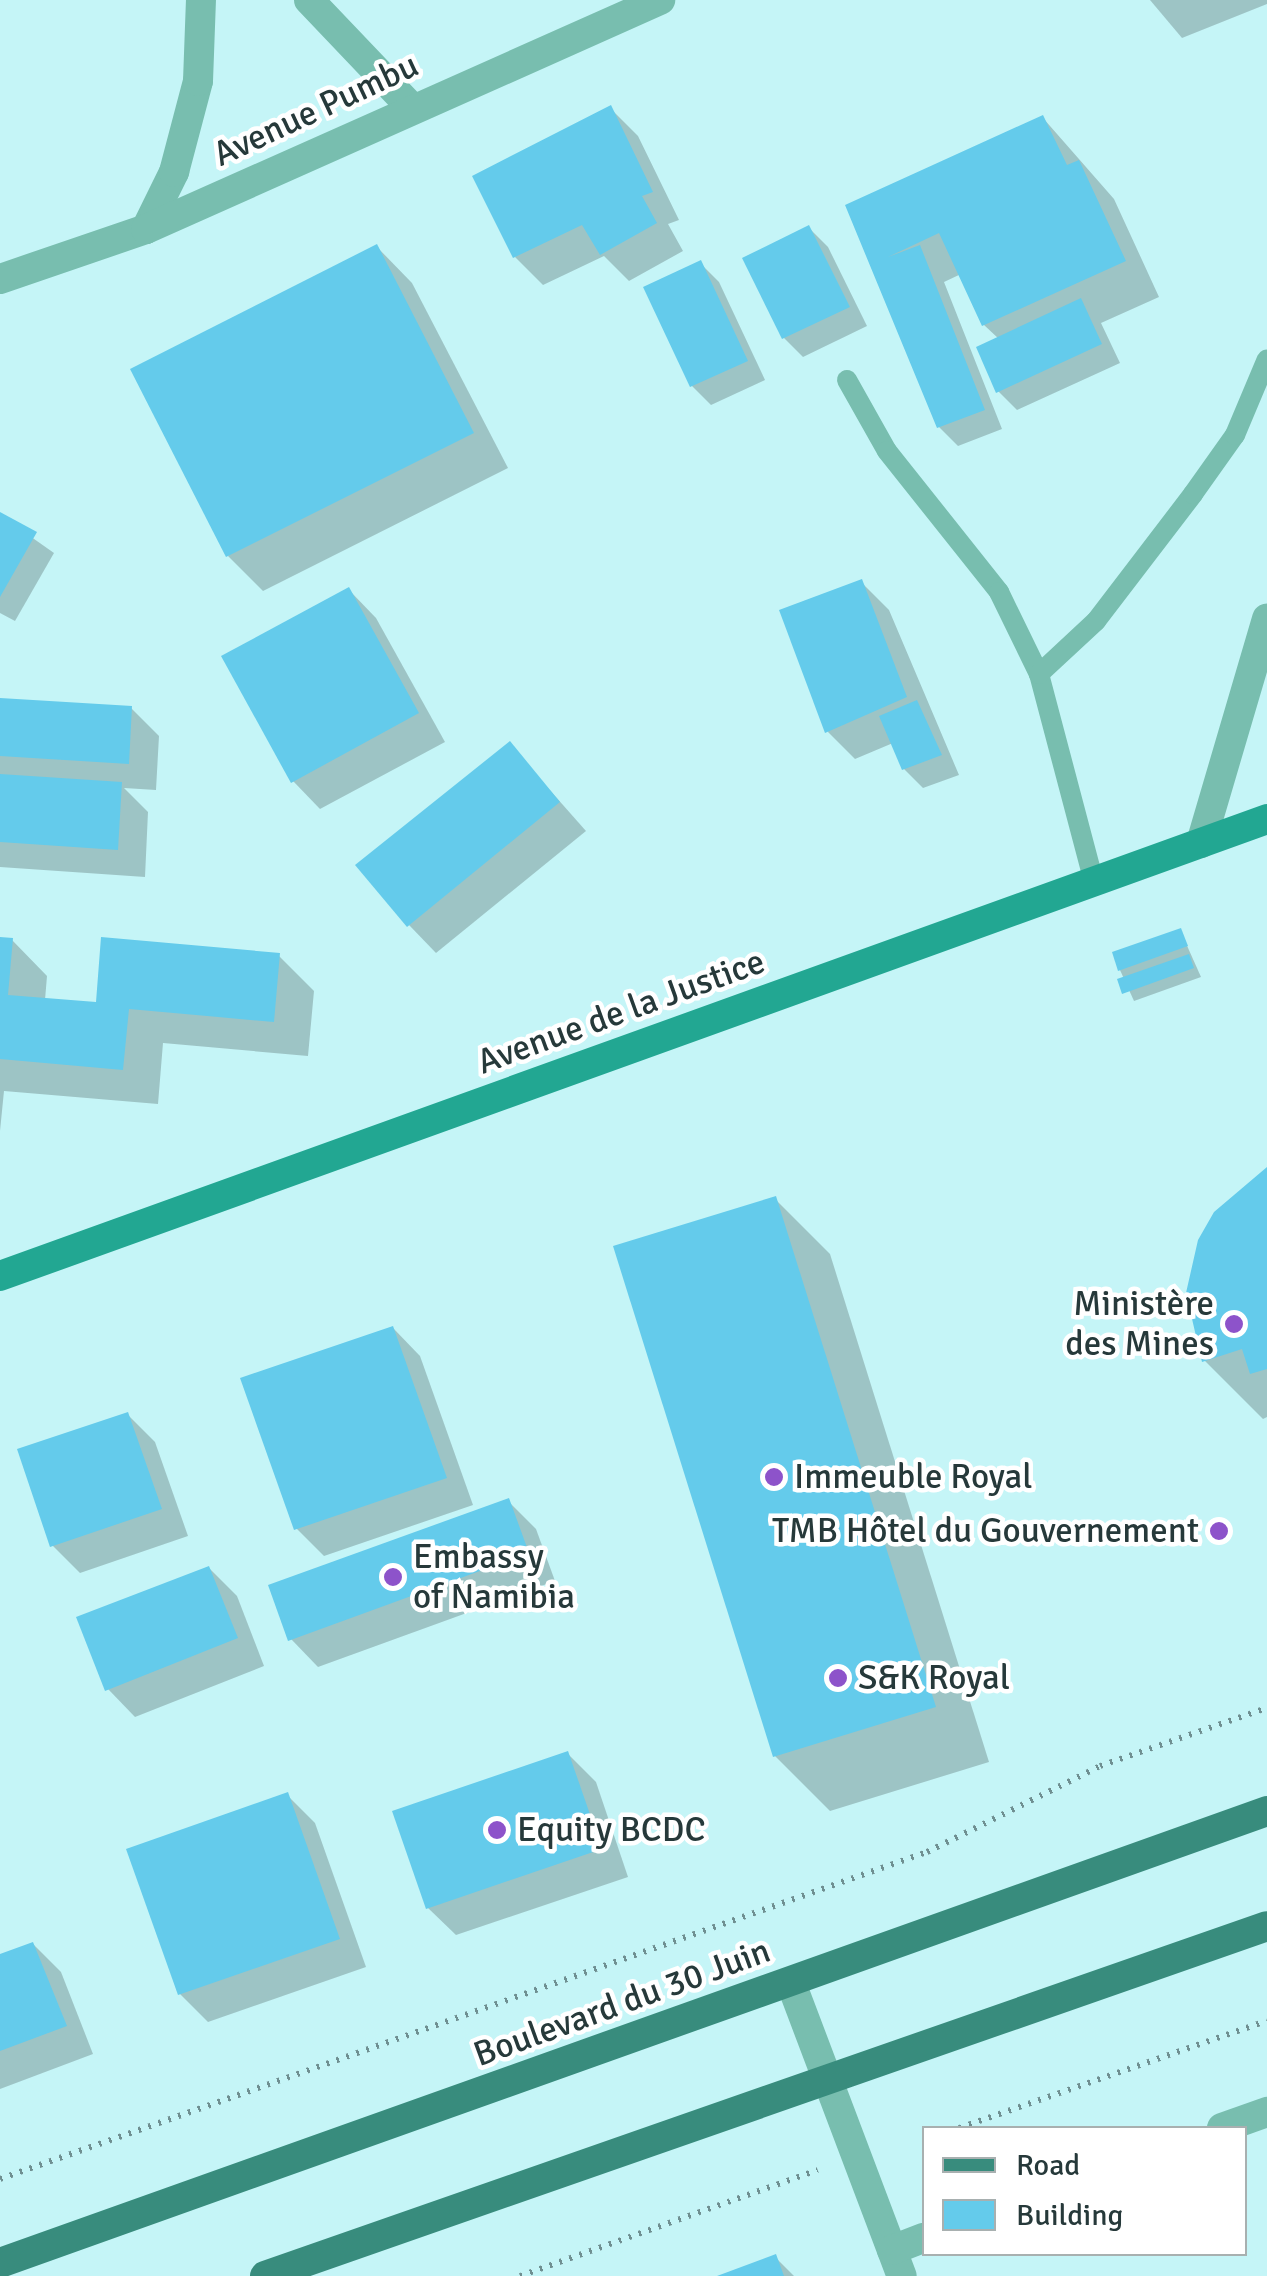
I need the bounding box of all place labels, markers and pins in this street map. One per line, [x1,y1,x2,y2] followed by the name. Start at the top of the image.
[1065,1283,1214,1365] place label: Ministère des Mines
[1223,1313,1245,1335] marker: Ministère des Mines
[794,1456,1032,1498] place label: Immeuble Royal
[763,1466,785,1488] marker: Immeuble Royal
[772,1510,1199,1552] place label: TMB Hôtel du Gouvernement
[1208,1520,1230,1542] marker: TMB Hôtel du Gouvernement
[413,1536,575,1618] place label: Embassy of Namibia
[382,1566,404,1588] marker: Embassy of Namibia
[858,1657,1010,1699] place label: S&K Royal
[827,1667,849,1689] marker: S&K Royal
[517,1809,706,1851] place label: Equity BCDC
[486,1819,508,1841] marker: Equity BCDC

